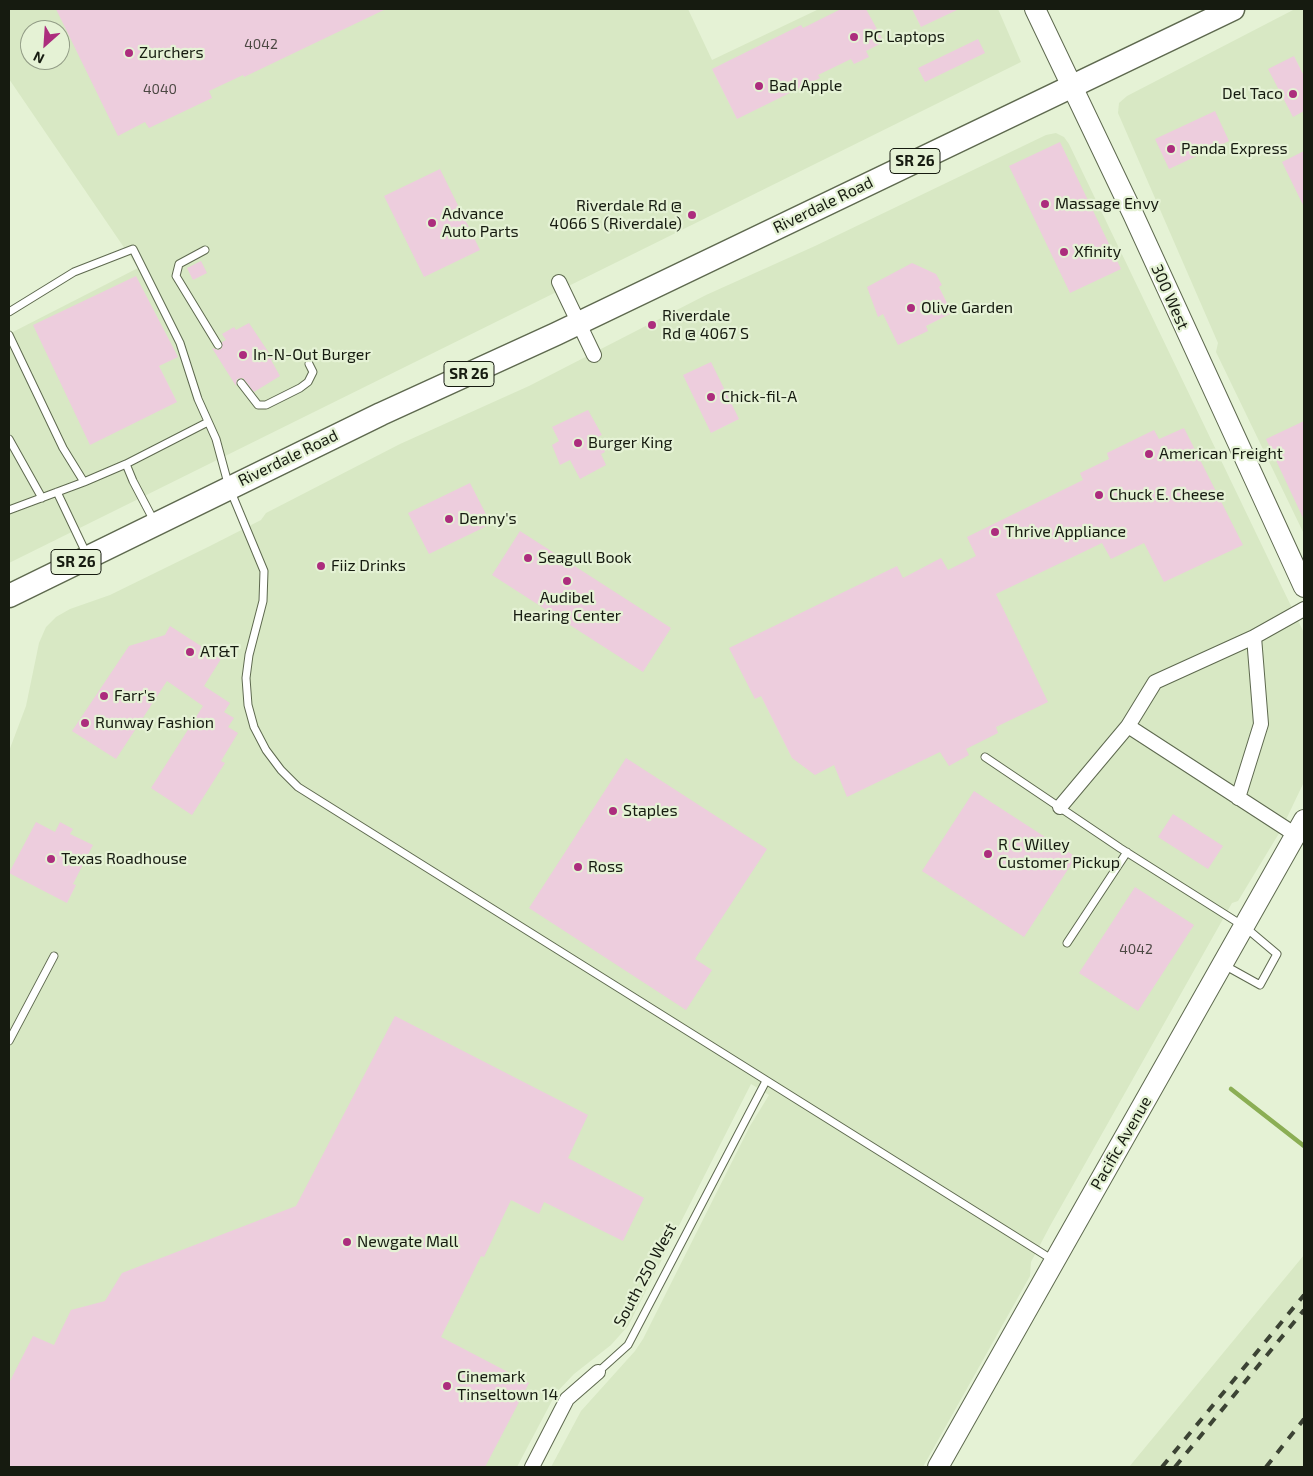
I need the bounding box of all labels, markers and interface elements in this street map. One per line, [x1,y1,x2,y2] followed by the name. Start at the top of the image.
[20,20,70,70] north arrow
[864,27,945,47] place label: PC Laptops
[848,31,860,43] marker: PC Laptops
[244,36,278,52] house number: 4042
[139,43,204,63] place label: Zurchers
[123,47,135,59] marker: Zurchers
[30,48,47,68] text: N
[769,76,842,96] place label: Bad Apple
[753,80,765,92] marker: Bad Apple
[143,81,177,97] house number: 4040
[1222,84,1283,104] place label: Del Taco
[1287,88,1299,100] marker: Del Taco
[1181,139,1288,159] place label: Panda Express
[1165,143,1177,155] marker: Panda Express
[890,148,940,174] road number: SR 26
[770,173,876,237] street label: Riverdale Road
[1055,194,1159,214] place label: Massage Envy
[549,196,682,234] place label: Riverdale Rd @ 4066 S (Riverdale)
[1039,198,1051,210] marker: Massage Envy
[442,204,519,242] place label: Advance Auto Parts
[686,209,698,221] marker: Riverdale Rd @ 4066 S (Riverdale)
[426,217,438,229] marker: Advance Auto Parts
[1074,242,1121,262] place label: Xfinity
[1058,246,1070,258] marker: Xfinity
[1147,261,1193,333] street label: 300 West
[921,298,1013,318] place label: Olive Garden
[905,302,917,314] marker: Olive Garden
[662,306,749,344] place label: Riverdale Rd @ 4067 S
[646,319,658,331] marker: Riverdale Rd @ 4067 S
[253,345,371,365] place label: In-N-Out Burger
[237,349,249,361] marker: In-N-Out Burger
[444,362,494,386] road number: SR 26
[721,387,797,407] place label: Chick-fil-A
[705,391,717,403] marker: Chick-fil-A
[235,426,341,490] street label: Riverdale Road
[588,433,672,453] place label: Burger King
[572,437,584,449] marker: Burger King
[1159,444,1283,464] place label: American Freight
[1143,448,1155,460] marker: American Freight
[1109,485,1225,505] place label: Chuck E. Cheese
[1093,489,1105,501] marker: Chuck E. Cheese
[459,509,517,529] place label: Denny's
[443,513,455,525] marker: Denny's
[1005,522,1126,542] place label: Thrive Appliance
[989,526,1001,538] marker: Thrive Appliance
[538,548,632,568] place label: Seagull Book
[51,550,101,574] road number: SR 26
[522,552,534,564] marker: Seagull Book
[331,556,406,576] place label: Fiiz Drinks
[315,560,327,572] marker: Fiiz Drinks
[561,575,573,587] marker: Audibel Hearing Center
[513,588,621,626] place label: Audibel Hearing Center
[200,642,239,662] place label: AT&T
[184,646,196,658] marker: AT&T
[114,686,155,706] place label: Farr's
[98,690,110,702] marker: Farr's
[95,713,214,733] place label: Runway Fashion
[79,717,91,729] marker: Runway Fashion
[623,801,678,821] place label: Staples
[607,805,619,817] marker: Staples
[998,835,1120,873] place label: R C Willey Customer Pickup
[982,848,994,860] marker: R C Willey Customer Pickup
[61,849,187,869] place label: Texas Roadhouse
[45,853,57,865] marker: Texas Roadhouse
[588,857,623,877] place label: Ross
[572,861,584,873] marker: Ross
[1119,941,1153,957] house number: 4042
[1087,1093,1155,1193] street label: Pacific Avenue
[610,1220,680,1330] street label: South 250 West
[357,1232,458,1252] place label: Newgate Mall
[341,1236,353,1248] marker: Newgate Mall
[457,1367,558,1405] place label: Cinemark Tinseltown 14
[441,1380,453,1392] marker: Cinemark Tinseltown 14

